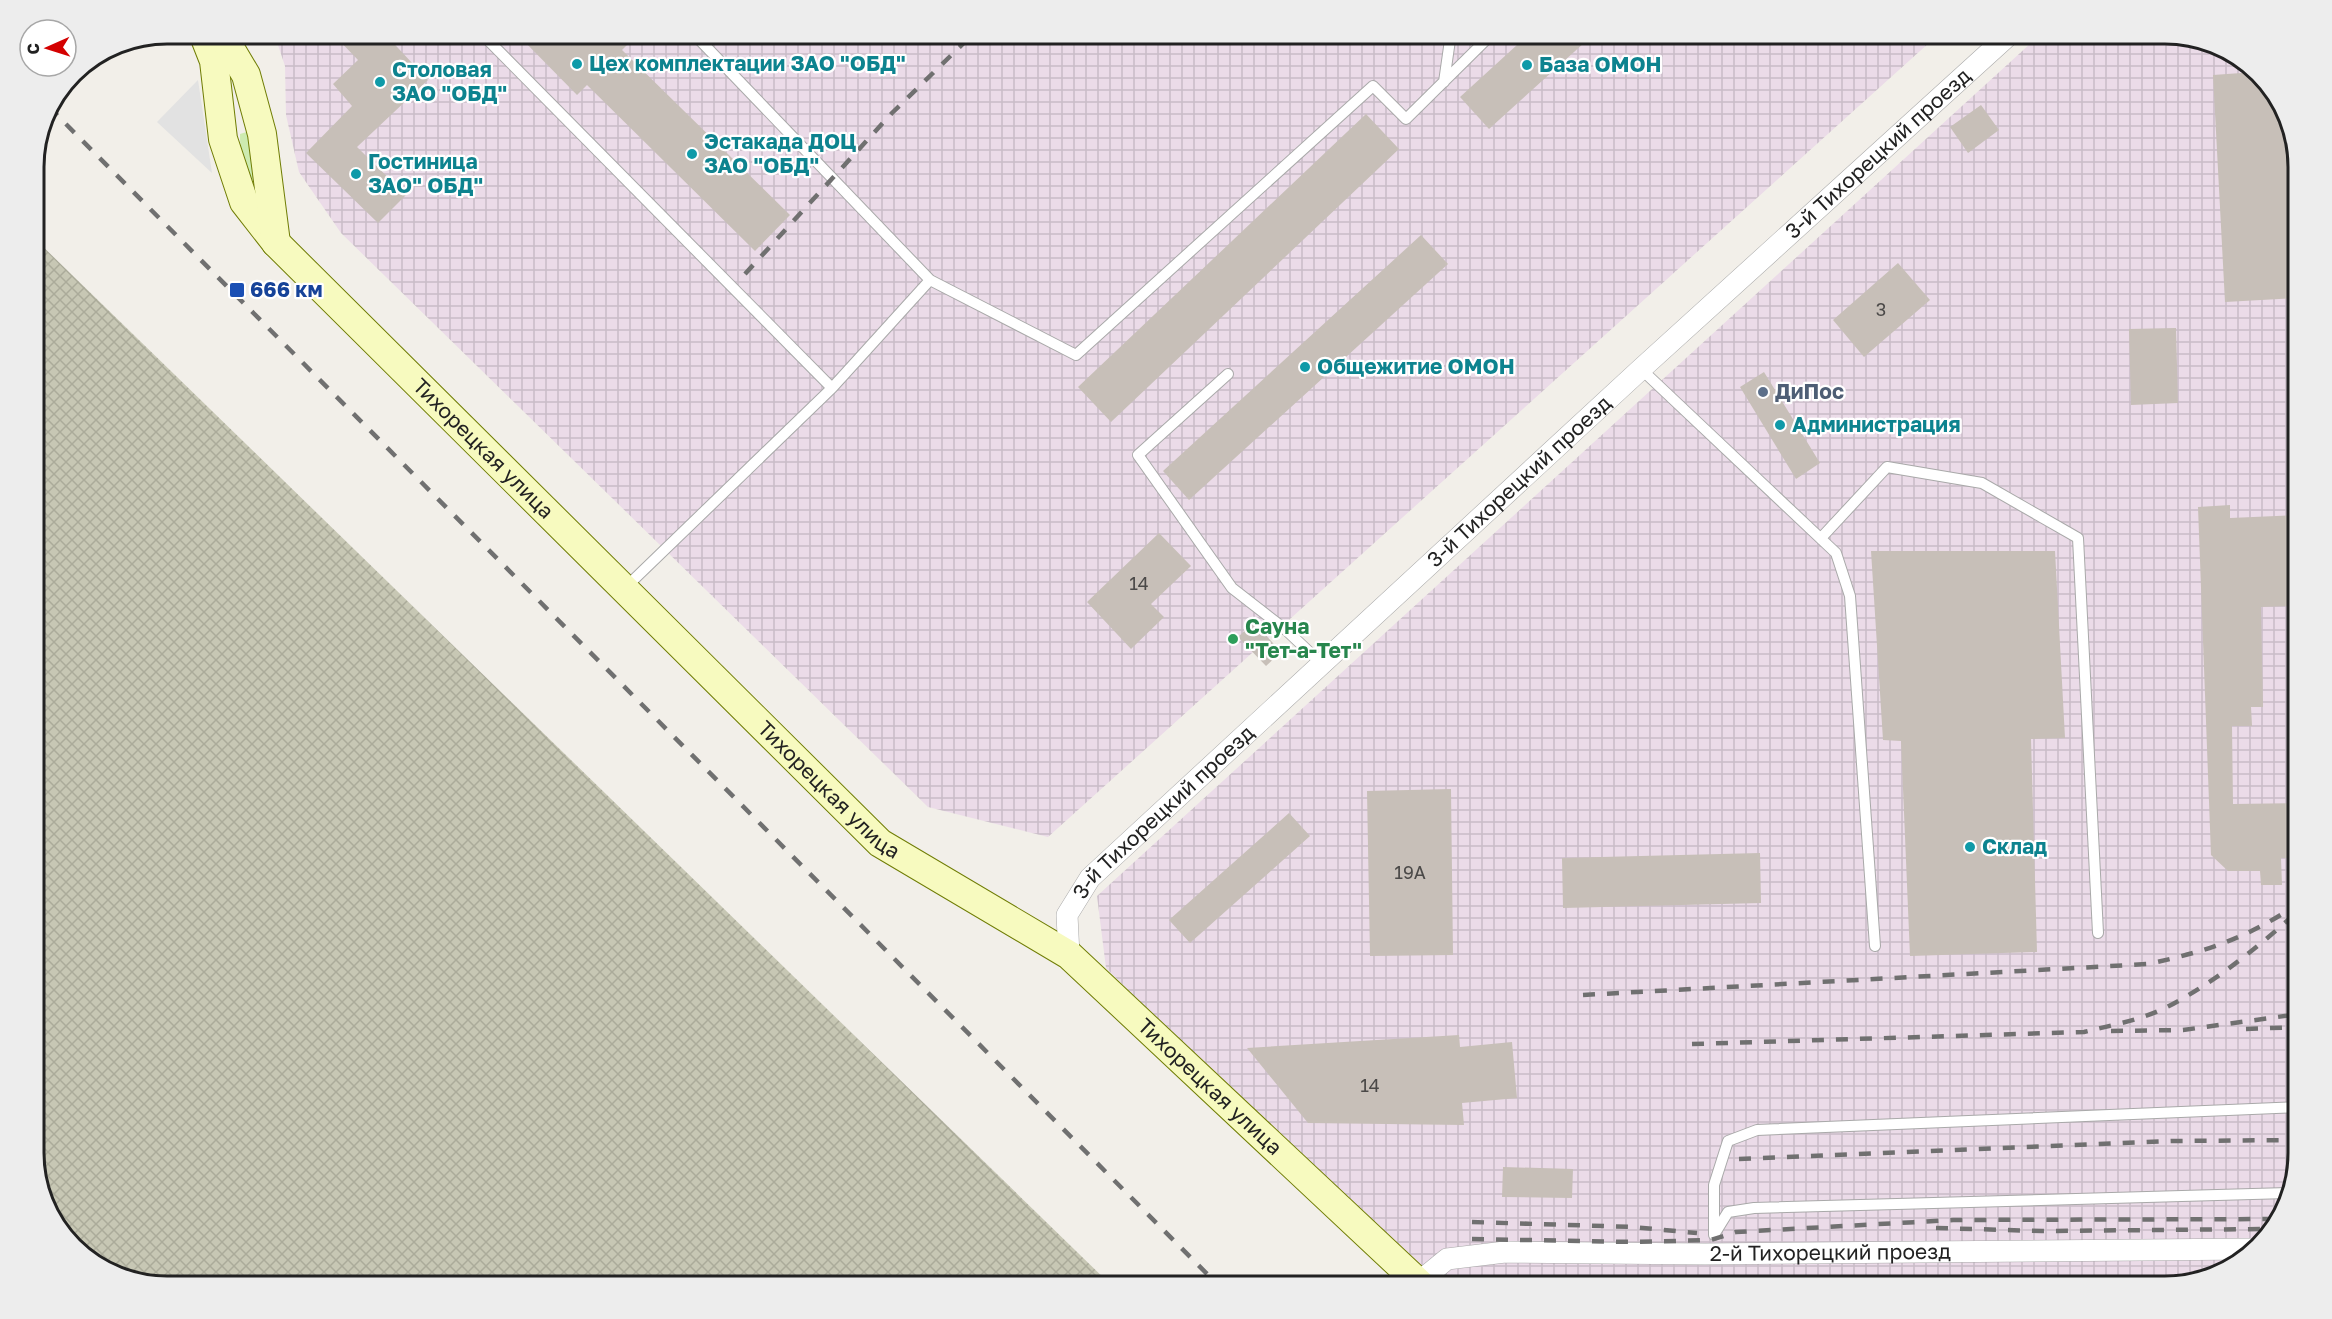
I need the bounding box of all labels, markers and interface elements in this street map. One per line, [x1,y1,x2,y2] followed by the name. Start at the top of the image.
[18,18,78,78] north arrow
[23,43,43,55] text: С
[589,50,906,76] place label: Цех комплектации ЗАО "ОБД"
[1539,51,1662,77] place label: База ОМОН
[392,56,507,106] place label: Столовая ЗАО "ОБД"
[570,57,584,71] marker: Цех комплектации ЗАО "ОБД"
[1520,58,1534,72] marker: База ОМОН
[1779,62,1976,244] street label: 3-й Тихорецкий проезд
[373,75,387,89] marker: Столовая ЗАО "ОБД"
[704,128,856,178] place label: Эстакада ДОЦ ЗАО "ОБД"
[685,147,699,161] marker: Эстакада ДОЦ ЗАО "ОБД"
[368,148,483,198] place label: Гостиница ЗАО" ОБД"
[349,167,363,181] marker: Гостиница ЗАО" ОБД"
[250,276,323,302] place label: 666 км
[228,281,246,299] marker: 666 км
[1876,298,1886,320] house number: 3
[1317,353,1515,379] place label: Общежитие ОМОН
[1298,360,1312,374] marker: Общежитие ОМОН
[408,372,560,524] street label: Тихорецкая улица
[1775,378,1844,404] place label: ДиПос
[1756,385,1770,399] marker: ДиПос
[1421,389,1616,572] street label: 3-й Тихорецкий проезд
[1792,411,1960,437] place label: Администрация
[1773,418,1787,432] marker: Администрация
[1129,572,1149,594] house number: 14
[1245,613,1362,663] place label: Сауна "Тет-а-Тет"
[1226,632,1240,646] marker: Сауна "Тет-а-Тет"
[753,715,905,864] street label: Тихорецкая улица
[1066,719,1259,903] street label: 3-й Тихорецкий проезд
[1982,833,2047,859] place label: Склад
[1963,840,1977,854] marker: Склад
[1394,861,1426,883] house number: 19А
[1133,1012,1288,1160] street label: Тихорецкая улица
[1360,1074,1380,1096] house number: 14
[1710,1238,1951,1266] street label: 2-й Тихорецкий проезд

